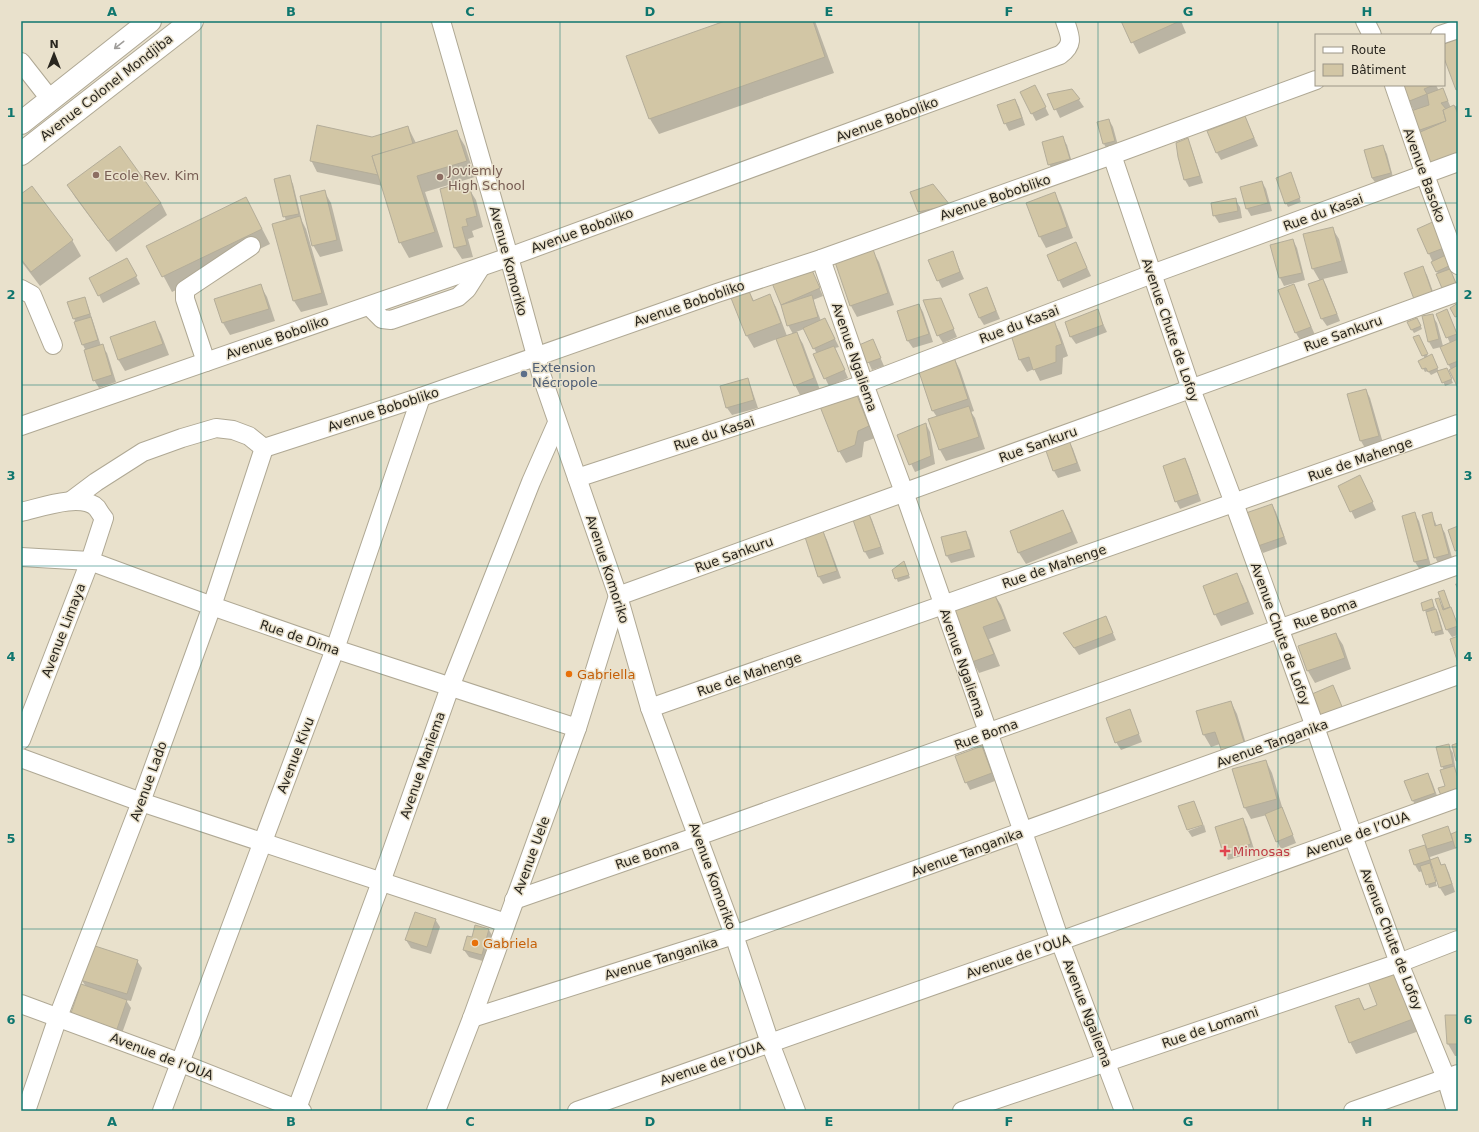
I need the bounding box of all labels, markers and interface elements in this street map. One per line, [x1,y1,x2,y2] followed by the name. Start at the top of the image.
[107,4,117,19] text: A
[286,4,296,19] text: B
[465,4,475,19] text: C
[645,4,656,19] text: D
[825,4,833,19] text: E
[1005,4,1013,19] text: F
[1183,4,1193,19] text: G
[1362,4,1372,19] text: H
[37,31,176,144] street label: Avenue Colonel Mondjiba
[34,34,74,74] north arrow
[1315,34,1445,86] legend
[49,38,59,51] text: N
[114,41,125,49] one-way arrow
[1351,43,1386,57] text: Route
[1351,63,1406,77] text: Bâtiment
[834,94,940,145] street label: Avenue Boboliko
[6,105,16,120] text: 1
[1463,105,1473,120] text: 1
[1401,126,1449,224] street label: Avenue Basoko
[447,163,525,193] place label: Joviemly High School
[104,168,199,183] place label: Ecole Rev. Kim
[91,170,101,180] marker: Ecole Rev. Kim
[938,171,1052,223] street label: Avenue Bobobliko
[435,172,445,182] marker: Joviemly High School
[1281,191,1365,234] street label: Rue du Kasai
[487,205,530,318] street label: Avenue Komoriko
[529,205,635,256] street label: Avenue Boboliko
[1139,256,1202,404] street label: Avenue Chute de Lofoy
[632,277,746,329] street label: Avenue Bobobliko
[6,287,16,302] text: 2
[1463,287,1473,302] text: 2
[829,301,880,414] street label: Avenue Ngaliema
[977,302,1061,347] street label: Rue du Kasai
[1302,312,1384,355] street label: Rue Sankuru
[224,313,331,362] street label: Avenue Boboliko
[532,360,598,390] place label: Extension Nécropole
[519,369,529,379] marker: Extension Nécropole
[326,384,441,435] street label: Avenue Bobobliko
[672,413,756,454] street label: Rue du Kasai
[997,423,1079,466] street label: Rue Sankuru
[1306,435,1414,484] street label: Rue de Mahenge
[6,468,16,483] text: 3
[1463,468,1473,483] text: 3
[583,513,632,625] street label: Avenue Komoriko
[693,533,775,576] street label: Rue Sankuru
[1000,542,1108,591] street label: Rue de Mahenge
[1248,561,1313,708] street label: Avenue Chute de Lofoy
[39,581,88,679] street label: Avenue Limaya
[1291,595,1359,632] street label: Rue Boma
[937,607,988,720] street label: Avenue Ngaliema
[258,617,342,658] street label: Rue de Dima
[6,649,16,664] text: 4
[1463,649,1473,664] text: 4
[695,650,803,699] street label: Rue de Mahenge
[577,667,635,682] place label: Gabriella
[564,669,574,679] marker: Gabriella
[397,710,448,821] street label: Avenue Maniema
[274,715,317,795] street label: Avenue Kivu
[952,716,1020,753] street label: Rue Boma
[1214,716,1330,771] street label: Avenue Tanganika
[127,739,170,823] street label: Avenue Lado
[1303,809,1411,860] street label: Avenue de l’OUA
[510,814,552,896] street label: Avenue Uele
[686,821,739,932] street label: Avenue Komoriko
[909,825,1025,880] street label: Avenue Tanganika
[6,831,16,846] text: 5
[1463,831,1473,846] text: 5
[613,837,681,872] street label: Rue Boma
[1233,844,1290,859] place label: Mimosas
[1220,846,1230,856] marker: Mimosas
[1358,866,1426,1013] street label: Avenue Chute de Lofoy
[964,932,1072,981] street label: Avenue de l’OUA
[603,934,720,983] street label: Avenue Tanganika
[483,936,538,951] place label: Gabriela
[470,938,480,948] marker: Gabriela
[1060,957,1115,1069] street label: Avenue Ngaliema
[1160,1004,1260,1051] street label: Rue de Lomami
[6,1012,16,1027] text: 6
[1463,1012,1473,1027] text: 6
[108,1030,216,1083] street label: Avenue de l’OUA
[658,1039,766,1088] street label: Avenue de l’OUA
[107,1114,117,1129] text: A
[286,1114,296,1129] text: B
[465,1114,475,1129] text: C
[645,1114,656,1129] text: D
[825,1114,833,1129] text: E
[1005,1114,1013,1129] text: F
[1183,1114,1193,1129] text: G
[1362,1114,1372,1129] text: H

